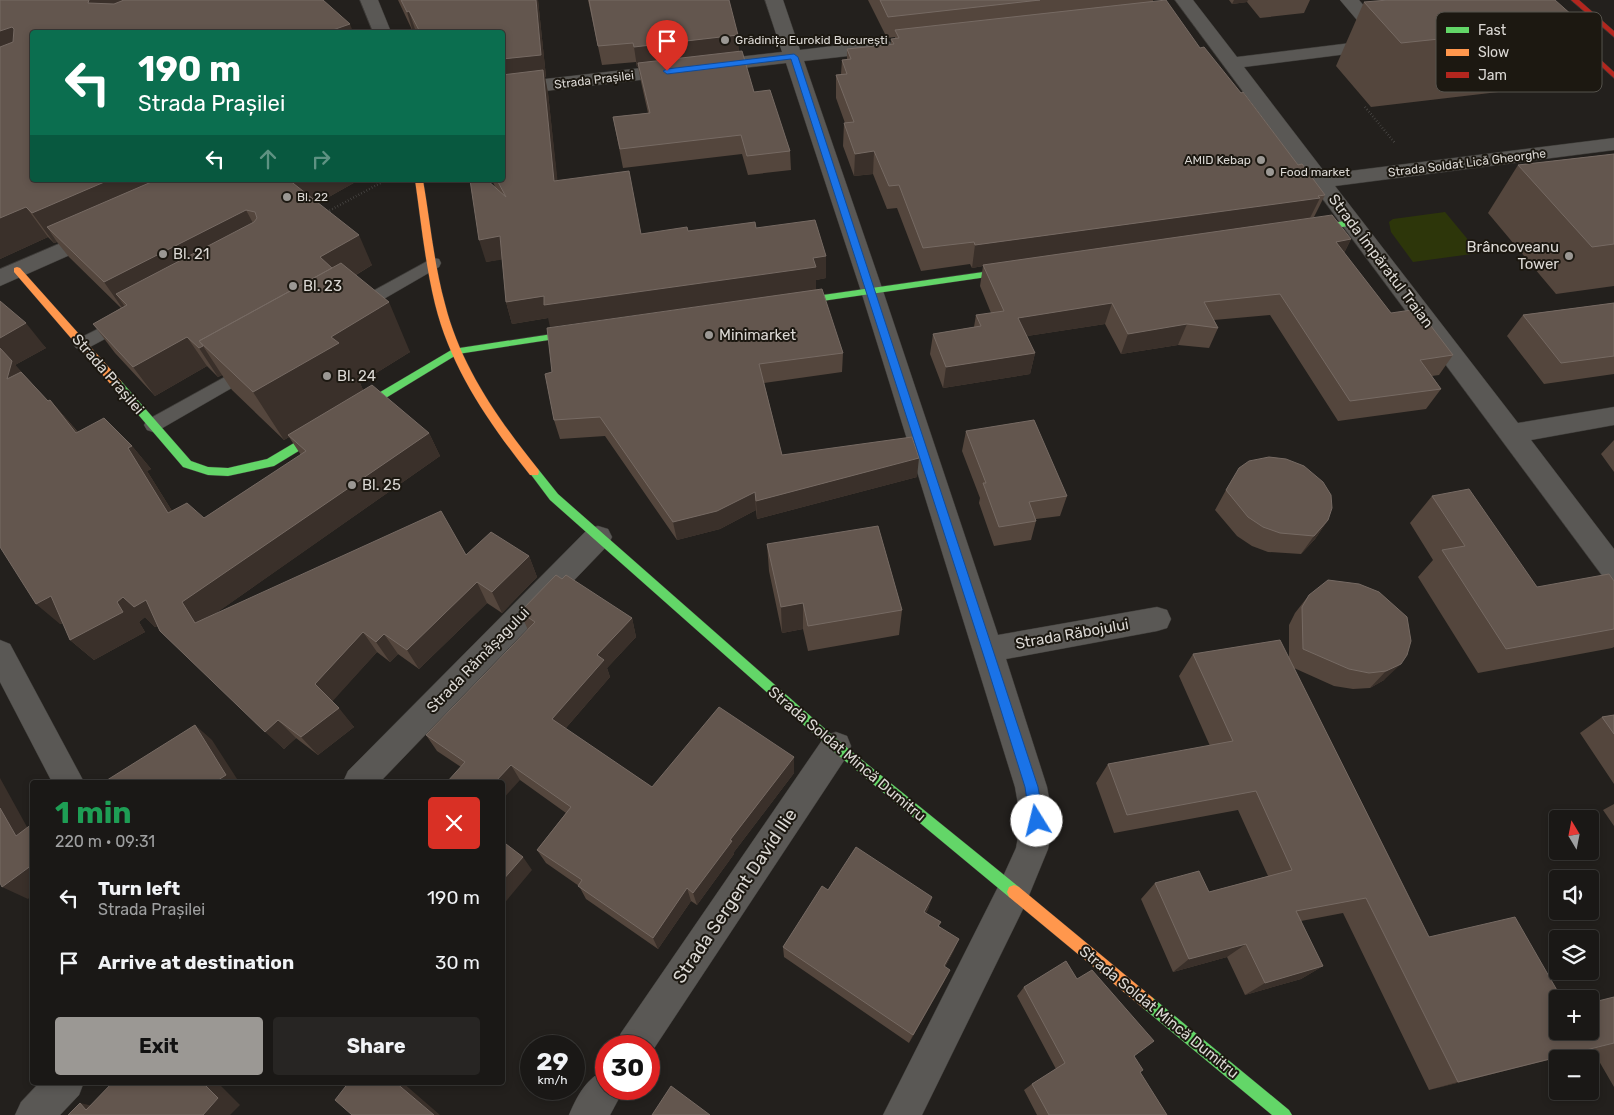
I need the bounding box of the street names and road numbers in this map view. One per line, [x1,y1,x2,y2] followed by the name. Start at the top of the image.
[553,68,635,92] street label: Strada Prașilei
[1387,146,1547,180] street label: Strada Soldat Lică Gheorghe
[1325,191,1437,331] street label: Strada Împăratul Traian
[68,330,148,418] street label: Strada Prașilei
[423,603,533,717] street label: Strada Rămășagului
[1014,615,1130,653] street label: Strada Răbojului
[765,683,929,825] street label: Strada Soldat Mincă Dumitru
[668,804,802,988] street label: Strada Sergent David Ilie
[1076,942,1242,1082] street label: Strada Soldat Mincă Dumitru

